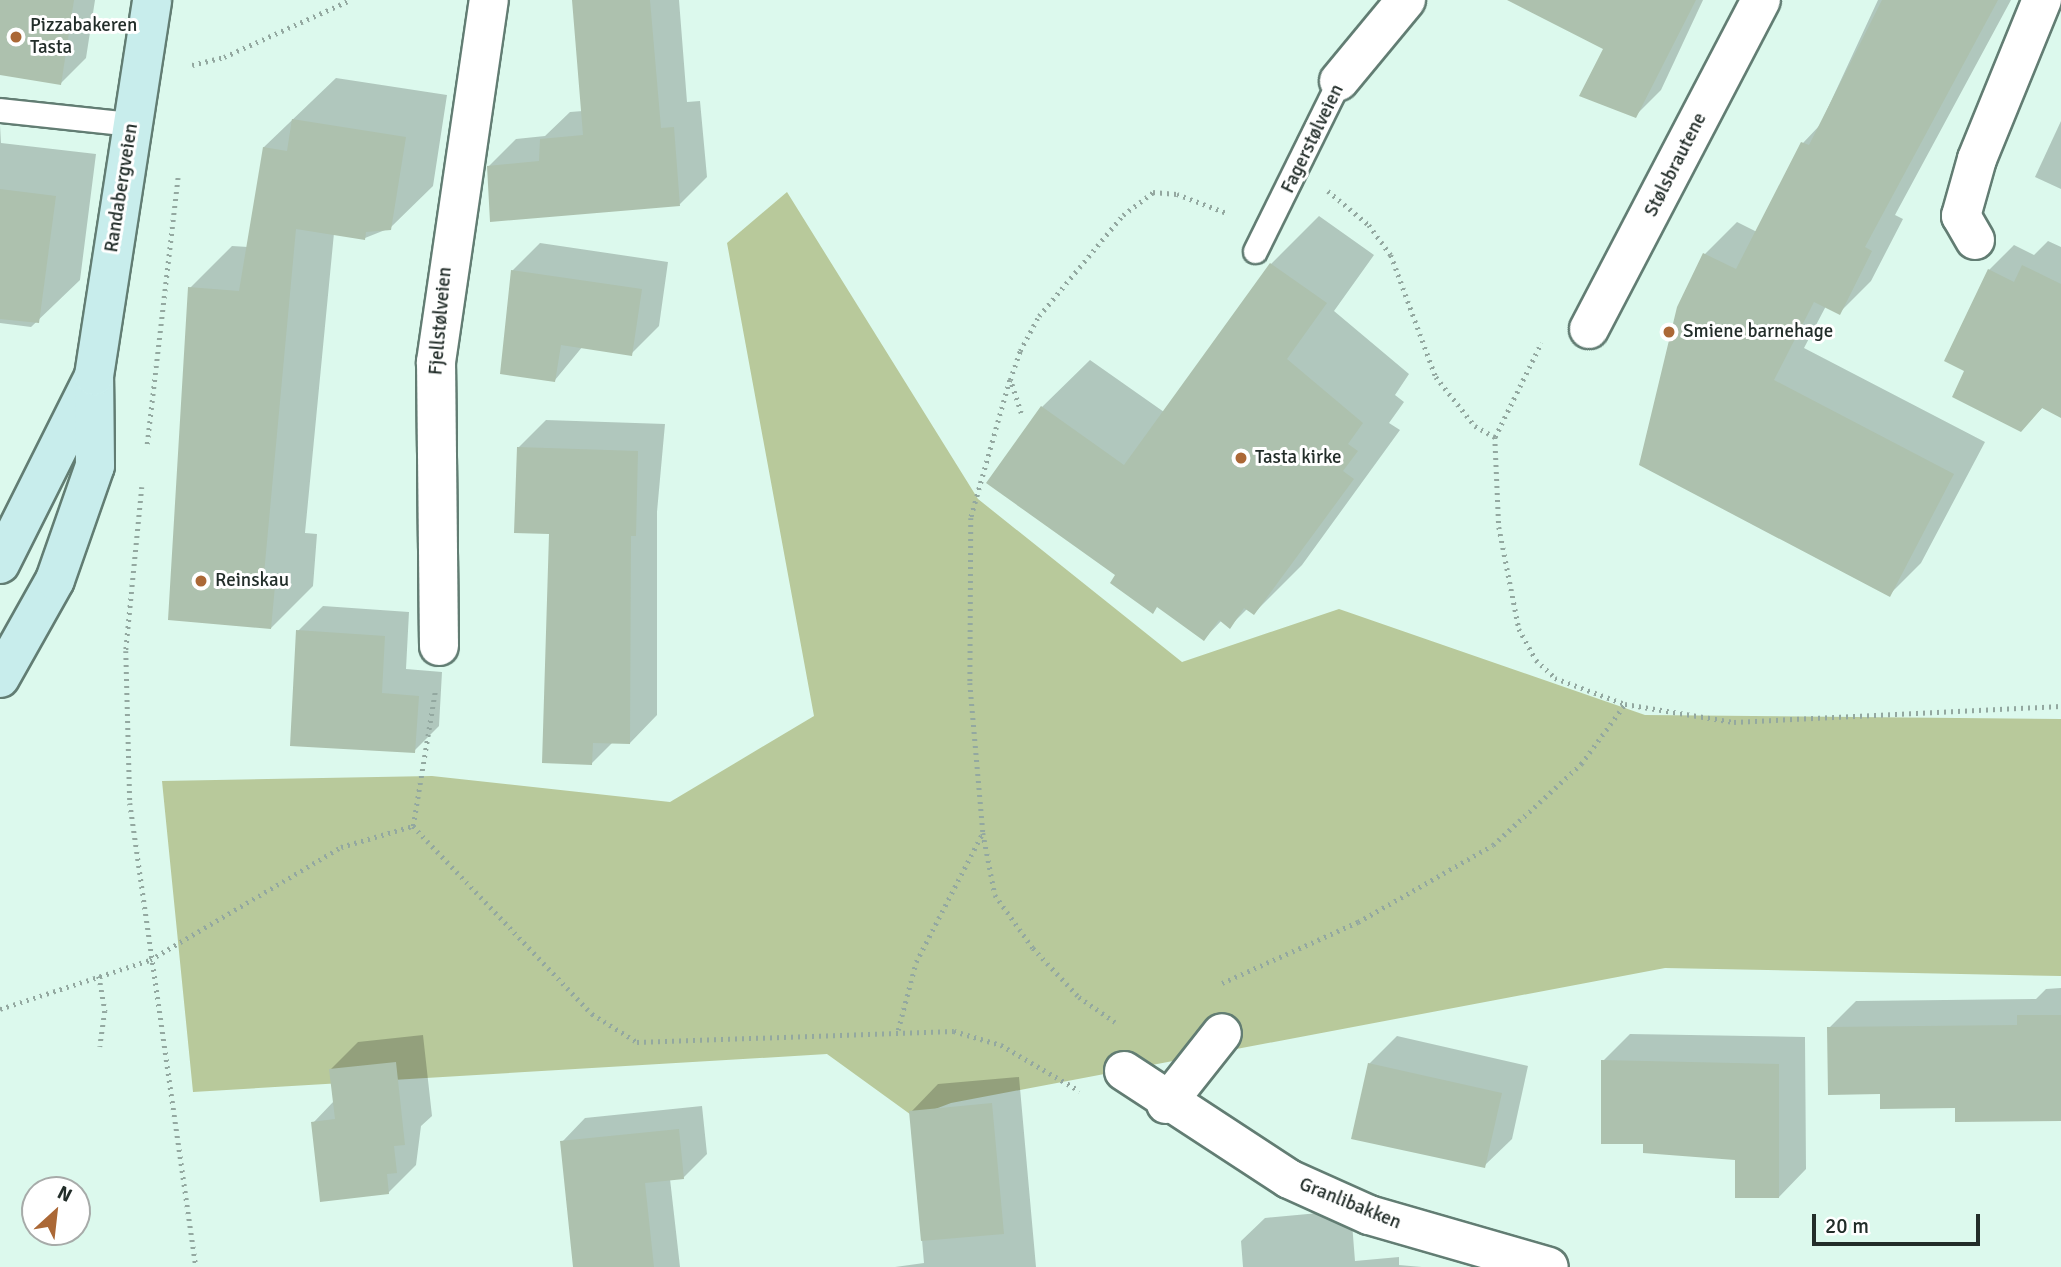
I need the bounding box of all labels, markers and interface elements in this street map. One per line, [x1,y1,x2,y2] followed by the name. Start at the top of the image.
[30,15,137,59] place label: Pizzabakeren Tasta
[8,29,24,45] marker: Pizzabakeren Tasta
[1277,81,1349,197] street label: Fagerstølveien
[1640,109,1712,221] street label: Stølsbrautene
[101,122,143,254] street label: Randabergveien
[425,266,457,376] street label: Fjellstølveien
[1683,321,1833,343] place label: Smiene barnehage
[1661,324,1677,340] marker: Smiene barnehage
[1255,447,1342,469] place label: Tasta kirke
[1233,450,1249,466] marker: Tasta kirke
[215,570,289,592] place label: Reinskau
[193,573,209,589] marker: Reinskau
[1296,1173,1404,1235] street label: Granlibakken
[21,1176,91,1246] north arrow
[53,1180,76,1208] text: N
[1816,1200,1984,1244] scale bar
[1825,1213,1869,1239] text: 20 m

